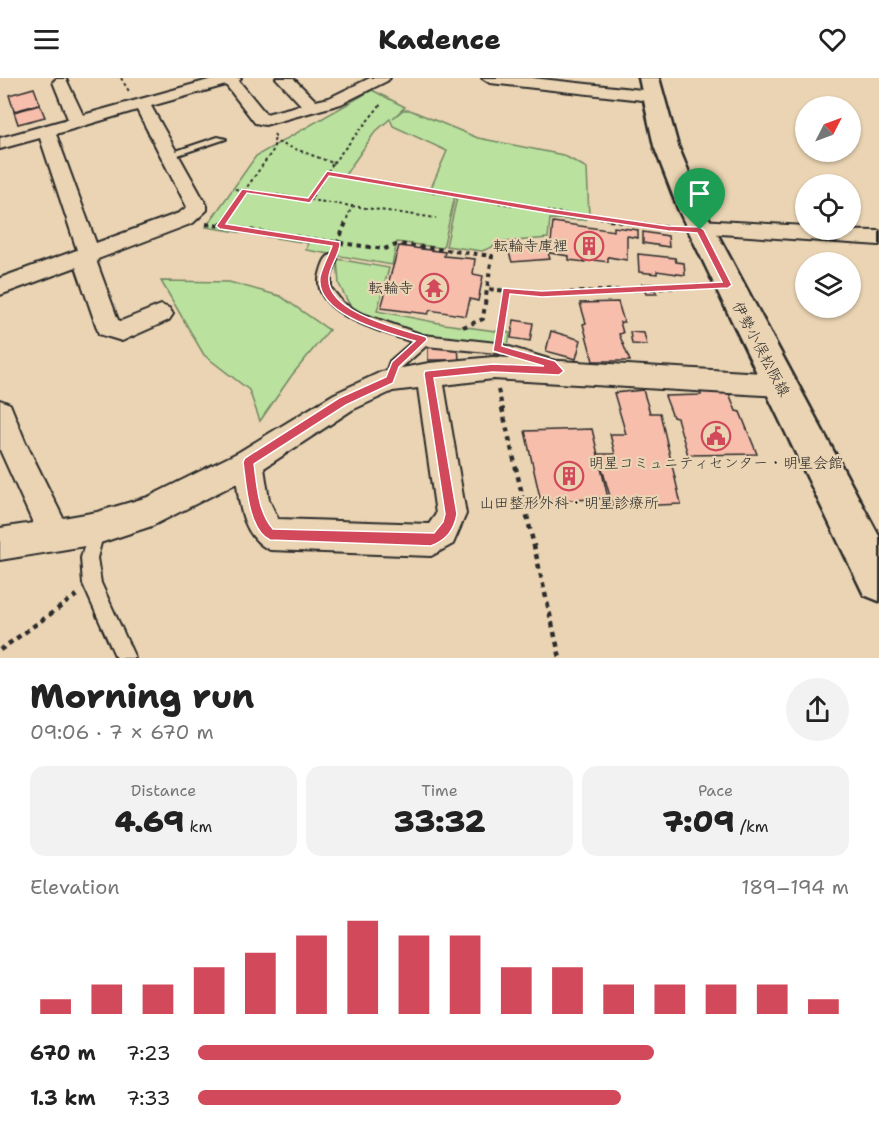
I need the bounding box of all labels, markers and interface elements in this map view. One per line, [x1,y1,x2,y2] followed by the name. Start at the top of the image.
[378,21,501,58] text: Kadence
[30,23,63,56] icon: menu
[816,23,849,56] icon: heart
[795,96,861,162] north arrow
[795,96,861,318] map controls
[674,168,725,230] pin
[795,174,861,240] button: locate
[683,177,716,210] icon: arrive
[573,230,605,262] building icon: 転輪寺庫裡
[493,236,568,256] place label: 転輪寺庫裡
[795,252,861,318] button: layers
[418,272,450,304] temple icon: 転輪寺
[368,278,413,298] place label: 転輪寺
[728,298,794,400] street label: 伊勢小俣松阪線
[700,420,732,452] public building icon: 明星コミュニティセンター・明星会館
[589,453,843,473] place label: 明星コミュニティセンター・明星会館
[553,460,585,492] building icon: 山田整形外科・明星診療所
[479,493,659,513] place label: 山田整形外科・明星診療所
[30,674,254,719] text: Morning run
[786,678,849,741] button: share
[30,719,214,745] text: 09:06 · 7 × 670 m
[131,780,196,801] text: Distance
[421,780,458,801] text: Time
[698,780,733,801] text: Pace
[115,801,184,842] text: 4.69
[393,801,486,842] text: 33:32
[662,801,734,842] text: 7:09
[184,816,212,837] text: km
[734,816,769,837] text: /km
[30,874,120,900] text: Elevation
[741,874,849,900] text: 189–194 m
[30,1040,96,1066] text: 670 m
[126,1040,171,1066] text: 7:23
[30,1085,96,1111] text: 1.3 km
[126,1085,170,1111] text: 7:33

